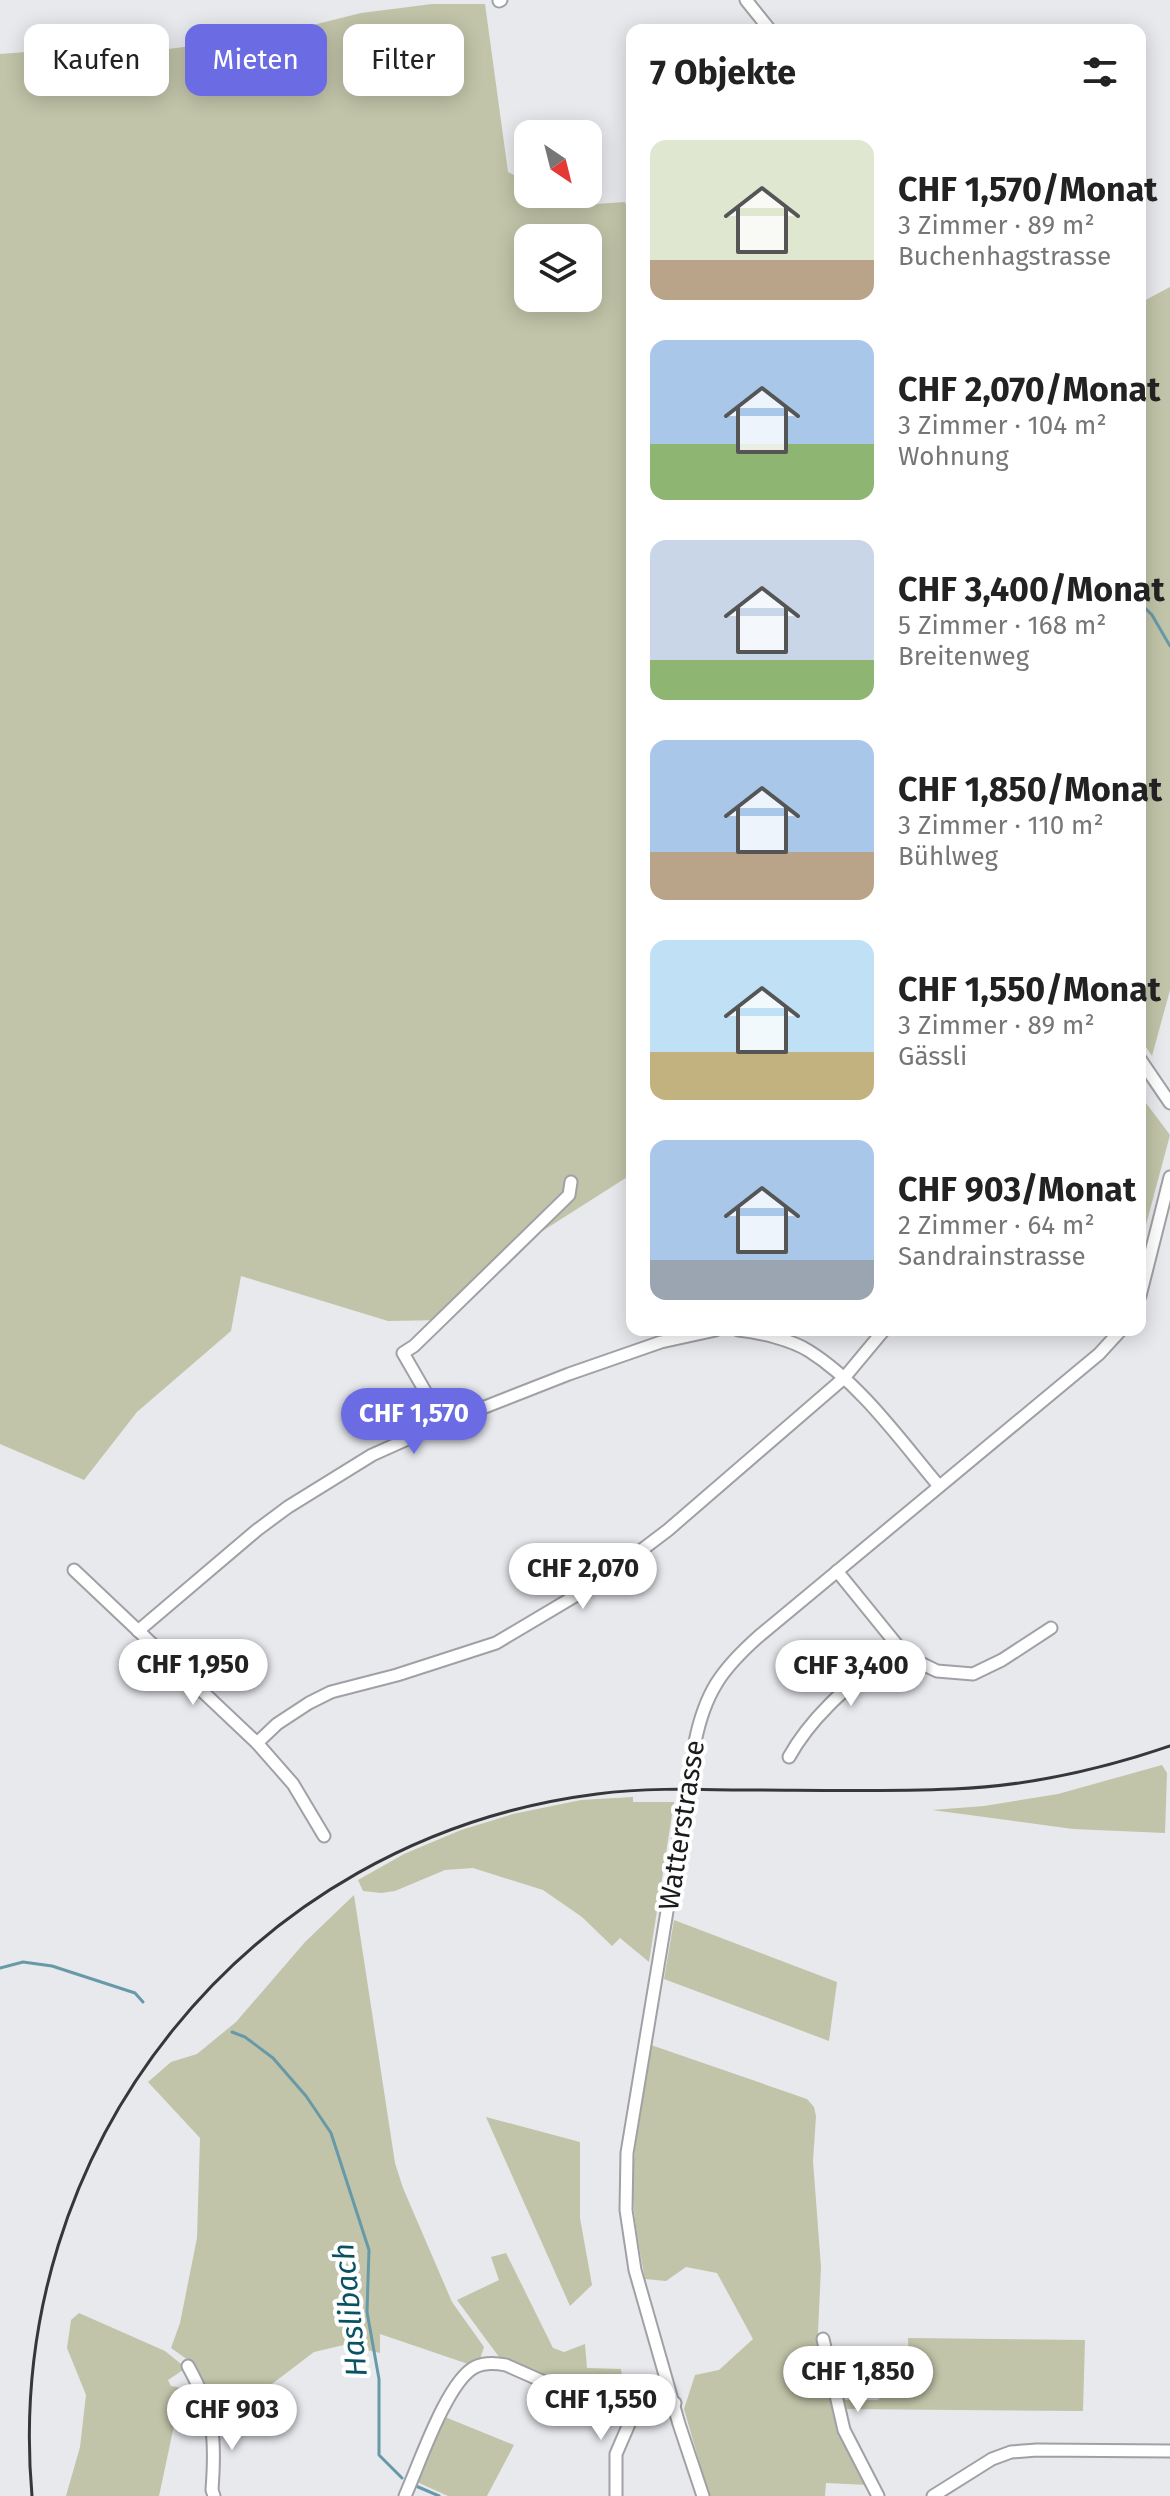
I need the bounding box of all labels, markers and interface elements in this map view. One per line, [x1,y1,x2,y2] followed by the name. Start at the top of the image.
[24,24,169,96] chip: Kaufen
[185,24,327,96] chip: Mieten
[343,24,464,96] chip: Filter
[1078,50,1122,94] icon: filters
[650,52,796,93] text: 7 Objekte
[514,120,602,208] north arrow
[514,120,602,312] map controls
[898,169,1157,210] text: CHF 1,570/Monat
[714,172,810,268] icon: home
[898,210,1095,241] text: 3 Zimmer · 89 m²
[514,224,602,312] button: layers
[898,241,1111,272] text: Buchenhagstrasse
[898,369,1160,410] text: CHF 2,070/Monat
[714,372,810,468] icon: home
[898,410,1107,441] text: 3 Zimmer · 104 m²
[898,441,1009,472] text: Wohnung
[898,569,1165,610] text: CHF 3,400/Monat
[714,572,810,668] icon: home
[898,610,1107,641] text: 5 Zimmer · 168 m²
[898,641,1029,672] text: Breitenweg
[898,769,1162,810] text: CHF 1,850/Monat
[714,772,810,868] icon: home
[898,810,1104,841] text: 3 Zimmer · 110 m²
[898,841,998,872] text: Bühlweg
[898,969,1161,1010] text: CHF 1,550/Monat
[714,972,810,1068] icon: home
[898,1010,1095,1041] text: 3 Zimmer · 89 m²
[898,1041,967,1072] text: Gässli
[898,1169,1136,1210] text: CHF 903/Monat
[714,1172,810,1268] icon: home
[898,1210,1095,1241] text: 2 Zimmer · 64 m²
[898,1241,1086,1272] text: Sandrainstrasse
[322,1388,506,1456] pin: CHF 1,570
[359,1398,469,1429] text: CHF 1,570
[491,1543,675,1611] pin: CHF 2,070
[527,1553,639,1584] text: CHF 2,070
[101,1639,285,1707] pin: CHF 1,950
[759,1640,943,1708] pin: CHF 3,400
[137,1649,249,1680] text: CHF 1,950
[793,1650,909,1681] text: CHF 3,400
[652,1738,711,1913] street label: Watterstrasse
[325,2241,375,2379] water label: Haslibach
[766,2346,950,2414] pin: CHF 1,850
[801,2356,915,2387] text: CHF 1,850
[509,2374,693,2442] pin: CHF 1,550
[158,2384,306,2452] pin: CHF 903
[545,2384,657,2415] text: CHF 1,550
[185,2394,279,2425] text: CHF 903

